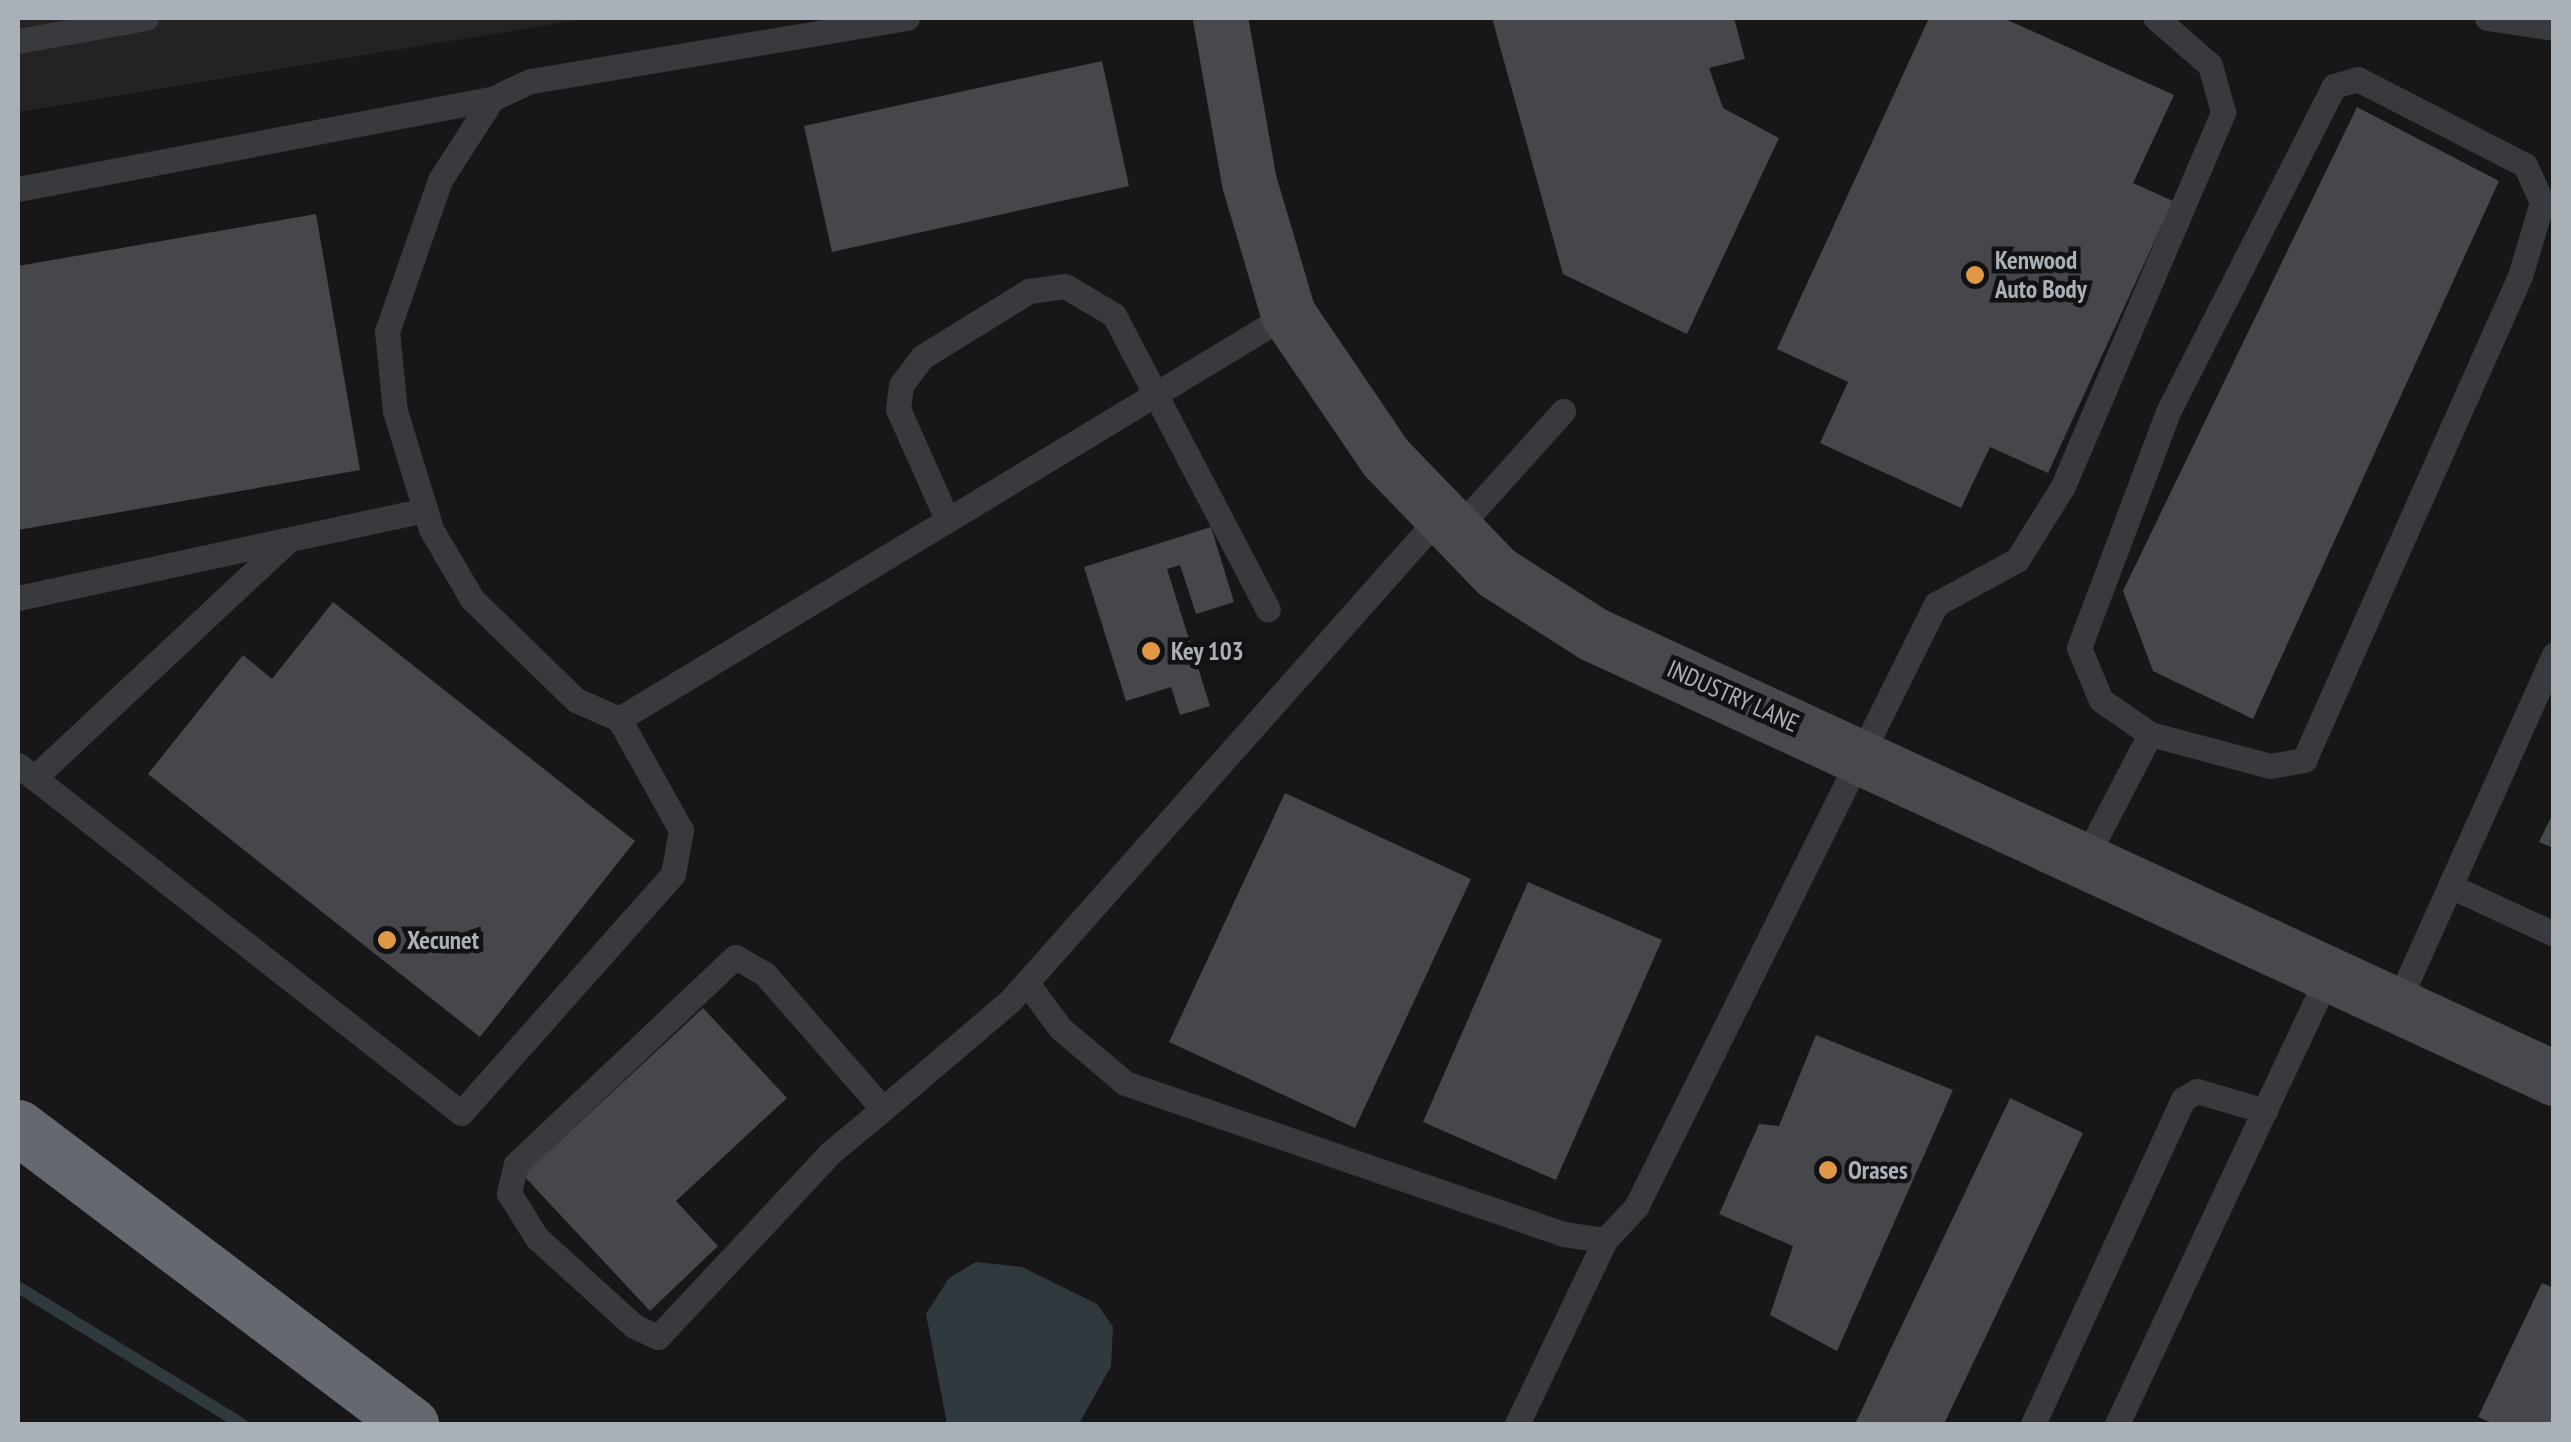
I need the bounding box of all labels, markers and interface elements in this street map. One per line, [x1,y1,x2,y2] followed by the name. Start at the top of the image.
[1995,246,2087,305] place label: Kenwood Auto Body
[1964,264,1986,286] marker: Kenwood Auto Body
[1171,636,1244,666] place label: Key 103
[1140,640,1162,662] marker: Key 103
[1662,654,1804,738] street label: INDUSTRY LANE
[407,925,479,955] place label: Xecunet
[376,929,398,951] marker: Xecunet
[1848,1155,1908,1185] place label: Orases
[1817,1159,1839,1181] marker: Orases

